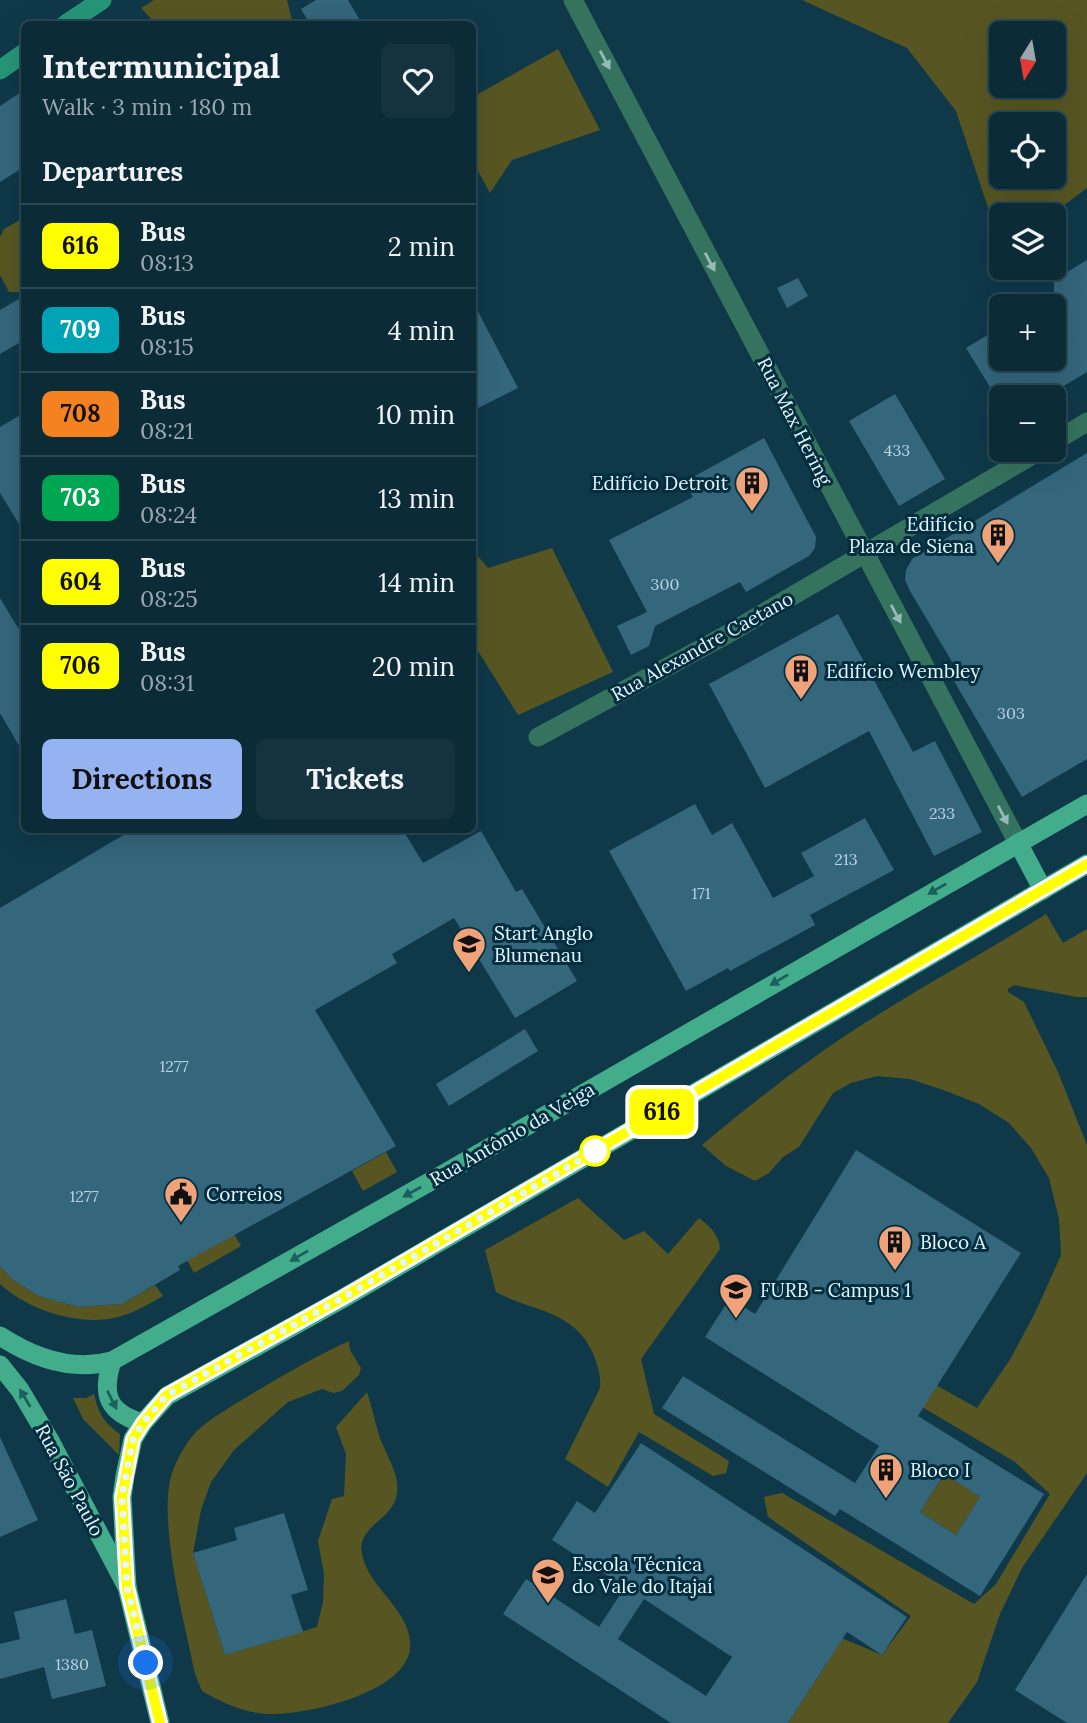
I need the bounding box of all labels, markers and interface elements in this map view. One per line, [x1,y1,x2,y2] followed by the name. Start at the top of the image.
[989,21,1066,98] north arrow
[989,21,1066,462] map controls
[381,44,455,118] button: heart
[42,45,280,87] text: Intermunicipal
[599,50,610,70] one-way arrow
[42,92,252,121] text: Walk · 3 min · 180 m
[989,112,1066,189] button: locate
[42,155,183,188] text: Departures
[989,203,1066,280] button: layers
[140,215,186,248] text: Bus
[62,230,99,261] text: 616
[388,230,455,263] text: 2 min
[140,248,194,277] text: 08:13
[704,252,716,272] one-way arrow
[989,294,1066,371] button: +
[140,299,186,332] text: Bus
[60,314,101,345] text: 709
[388,314,455,347] text: 4 min
[140,332,194,361] text: 08:15
[752,353,838,490] street label: Rua Max Hering
[140,383,186,416] text: Bus
[989,385,1066,462] button: −
[60,398,101,429] text: 708
[376,398,455,431] text: 10 min
[140,416,194,445] text: 08:21
[884,440,910,460] house number: 433
[733,464,771,513] building icon: Edifício Detroit
[140,467,186,500] text: Bus
[592,471,729,495] place label: Edifício Detroit
[61,482,100,513] text: 703
[378,482,455,515] text: 13 min
[140,500,197,529] text: 08:24
[849,512,974,558] place label: Edifício Plaza de Siena
[979,516,1017,565] building icon: Edifício Plaza de Siena
[140,551,186,584] text: Bus
[59,566,102,597] text: 604
[378,566,455,599] text: 14 min
[651,574,679,594] house number: 300
[140,584,198,613] text: 08:25
[607,586,797,706] street label: Rua Alexandre Caetano
[891,604,902,624] one-way arrow
[140,635,186,668] text: Bus
[60,650,101,681] text: 706
[372,650,455,683] text: 20 min
[782,652,820,701] building icon: Edifício Wembley
[826,659,980,683] place label: Edifício Wembley
[140,668,194,697] text: 08:31
[997,703,1025,723] house number: 303
[42,739,242,819] button: Directions
[256,739,455,819] button: Tickets
[929,803,955,823] house number: 233
[997,805,1008,825] one-way arrow
[834,849,858,869] house number: 213
[691,883,711,903] house number: 171
[928,883,947,895] one-way arrow
[494,921,593,967] place label: Start Anglo Blumenau
[450,925,488,974] school or university icon: Start Anglo Blumenau
[769,974,788,986] one-way arrow
[159,1056,189,1076] house number: 1277
[425,1077,599,1191] street label: Rua Antônio da Veiga
[622,1089,702,1135] line badge: 616
[643,1096,681,1127] text: 616
[580,1136,610,1166] unlabelled marker
[162,1175,200,1224] public building icon: Correios
[206,1182,282,1206] place label: Correios
[69,1186,99,1206] house number: 1277
[402,1186,422,1198] one-way arrow
[876,1223,914,1272] building icon: Bloco A
[920,1230,987,1254] place label: Bloco A
[289,1250,308,1262] one-way arrow
[717,1271,755,1320] school or university icon: FURB - Campus 1
[760,1278,911,1302] place label: FURB - Campus 1
[18,1389,31,1408] one-way arrow
[106,1390,118,1410] one-way arrow
[30,1420,110,1540] street label: Rua São Paulo
[867,1451,905,1500] building icon: Bloco I
[910,1458,970,1482] place label: Bloco I
[572,1552,712,1598] place label: Escola Técnica do Vale do Itajaí
[529,1556,567,1605] school or university icon: Escola Técnica do Vale do Itajaí
[128,1645,163,1680] your location
[55,1654,89,1674] house number: 1380

